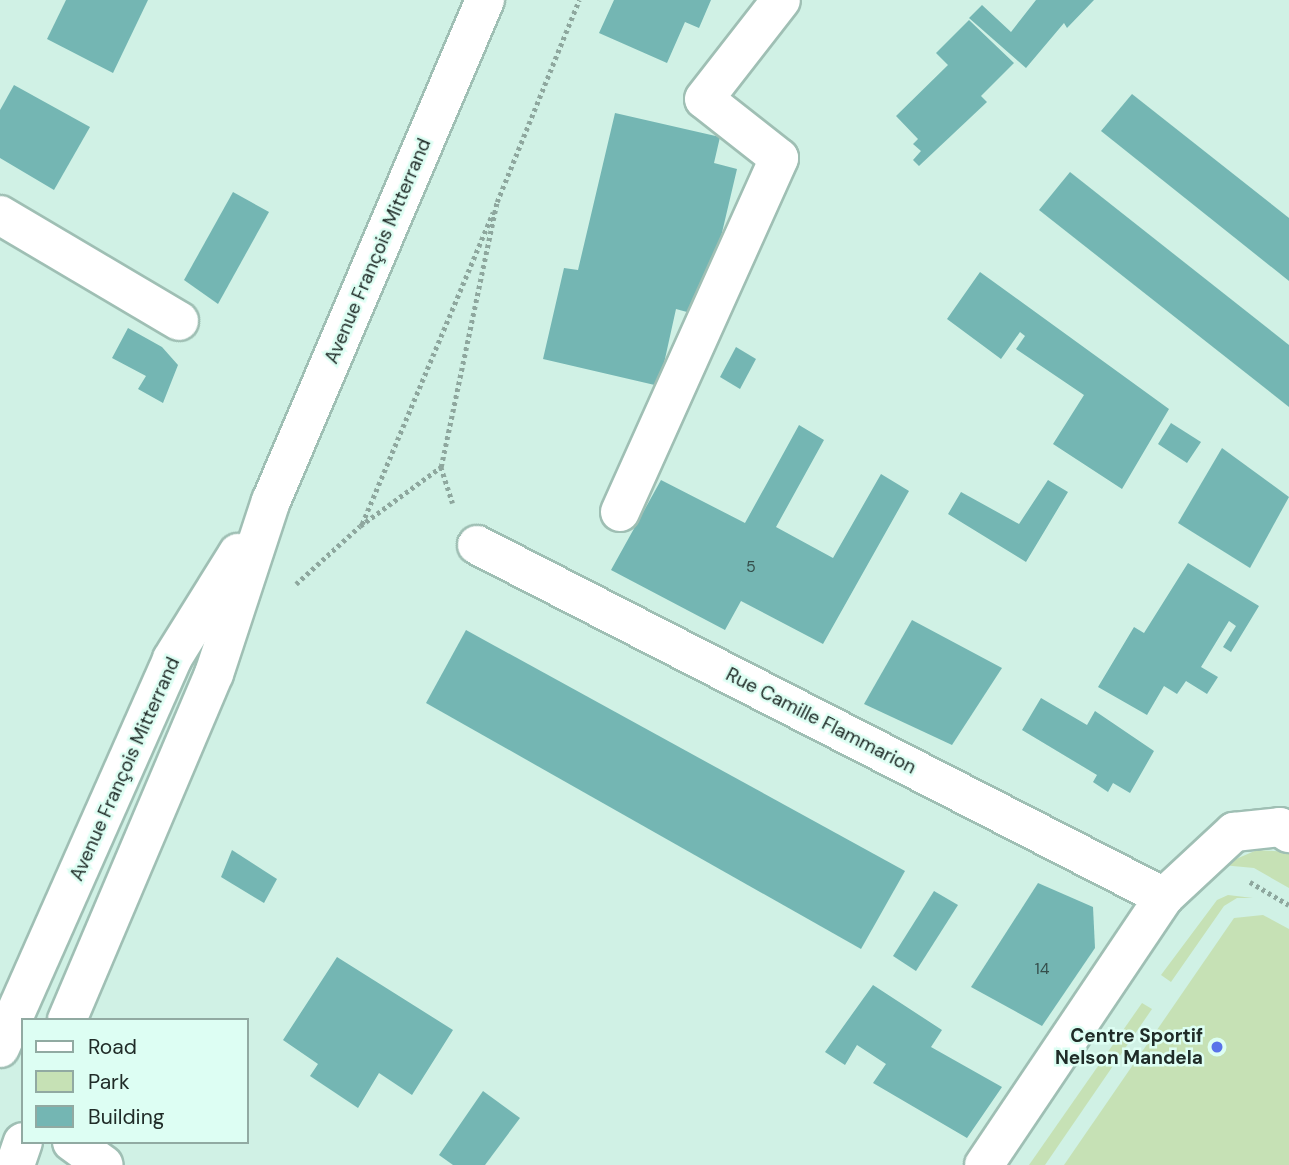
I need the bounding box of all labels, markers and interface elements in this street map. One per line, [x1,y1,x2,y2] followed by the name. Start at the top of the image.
[320,135,436,367] street label: Avenue François Mitterrand
[746,557,756,577] house number: 5
[65,654,185,884] street label: Avenue François Mitterrand
[722,663,920,779] street label: Rue Camille Flammarion
[1035,959,1049,979] house number: 14
[21,1018,248,1144] legend
[1055,1025,1203,1069] place label: Centre Sportif Nelson Mandela
[88,1033,137,1061] text: Road
[1209,1039,1225,1055] marker: Centre Sportif Nelson Mandela
[88,1068,129,1096] text: Park
[88,1103,164,1131] text: Building

